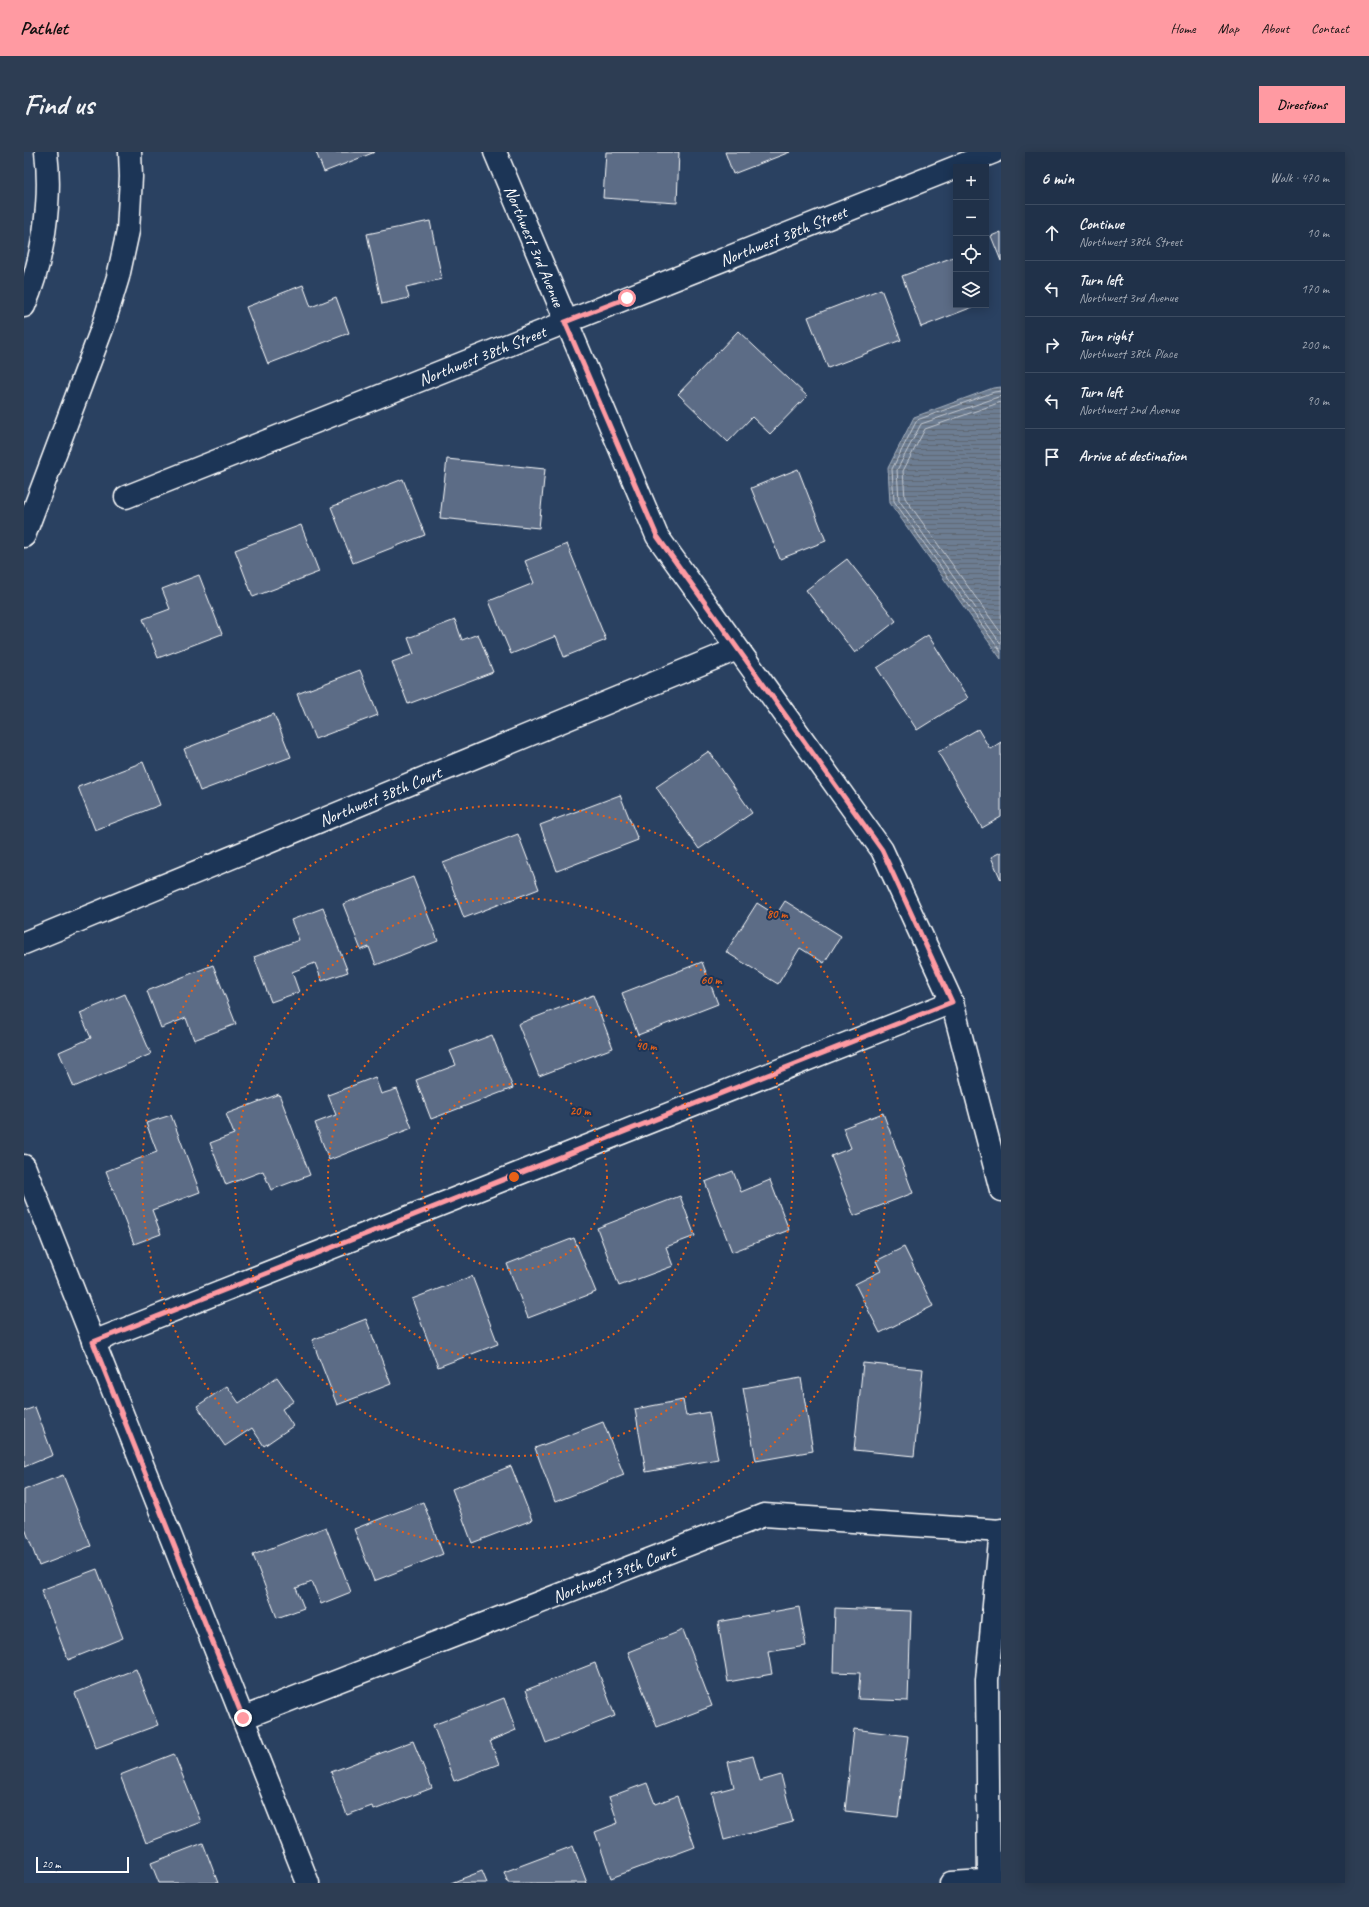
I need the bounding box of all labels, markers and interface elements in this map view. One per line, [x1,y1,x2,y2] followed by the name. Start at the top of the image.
[20,16,68,40] text: Pathlet
[1170,20,1196,37] text: Home
[1218,20,1239,37] text: Map
[1261,20,1289,37] text: About
[1311,20,1349,37] text: Contact
[1259,86,1345,123] button: Directions
[24,87,94,122] text: Find us
[953,164,989,308] map controls
[953,164,989,200] button: +
[1041,168,1074,189] text: 6 min
[1270,170,1329,186] text: Walk · 470 m
[499,182,570,311] street label: Northwest 3rd Avenue
[953,200,989,236] button: −
[717,201,852,271] street label: Northwest 38th Street
[1079,215,1124,234] text: Continue
[1041,222,1063,244] icon: ahead
[1307,225,1329,241] text: 10 m
[1079,234,1182,250] text: Northwest 38th Street
[953,236,989,272] button: locate
[1079,271,1122,290] text: Turn left
[953,272,989,308] button: layers
[1041,278,1063,300] icon: left
[1301,281,1329,297] text: 170 m
[618,289,636,307] route start
[1079,290,1178,306] text: Northwest 3rd Avenue
[415,320,551,391] street label: Northwest 38th Street
[1079,327,1132,346] text: Turn right
[1041,334,1063,356] icon: right
[1301,337,1329,353] text: 200 m
[1079,346,1177,362] text: Northwest 38th Place
[1079,383,1122,402] text: Turn left
[1041,390,1063,412] icon: left
[1307,393,1329,409] text: 90 m
[1079,402,1179,418] text: Northwest 2nd Avenue
[1041,446,1063,468] icon: arrive
[1079,447,1186,466] text: Arrive at destination
[316,761,447,831] street label: Northwest 38th Court
[767,906,788,922] text: 80 m
[701,972,723,988] text: 60 m
[636,1038,657,1054] text: 40 m
[570,1103,591,1119] text: 20 m
[507,1170,521,1184] centre of rings
[549,1540,681,1607] street label: Northwest 39th Court
[234,1709,252,1727] route end
[36,1855,129,1874] scale bar
[42,1857,61,1871] text: 20 m

